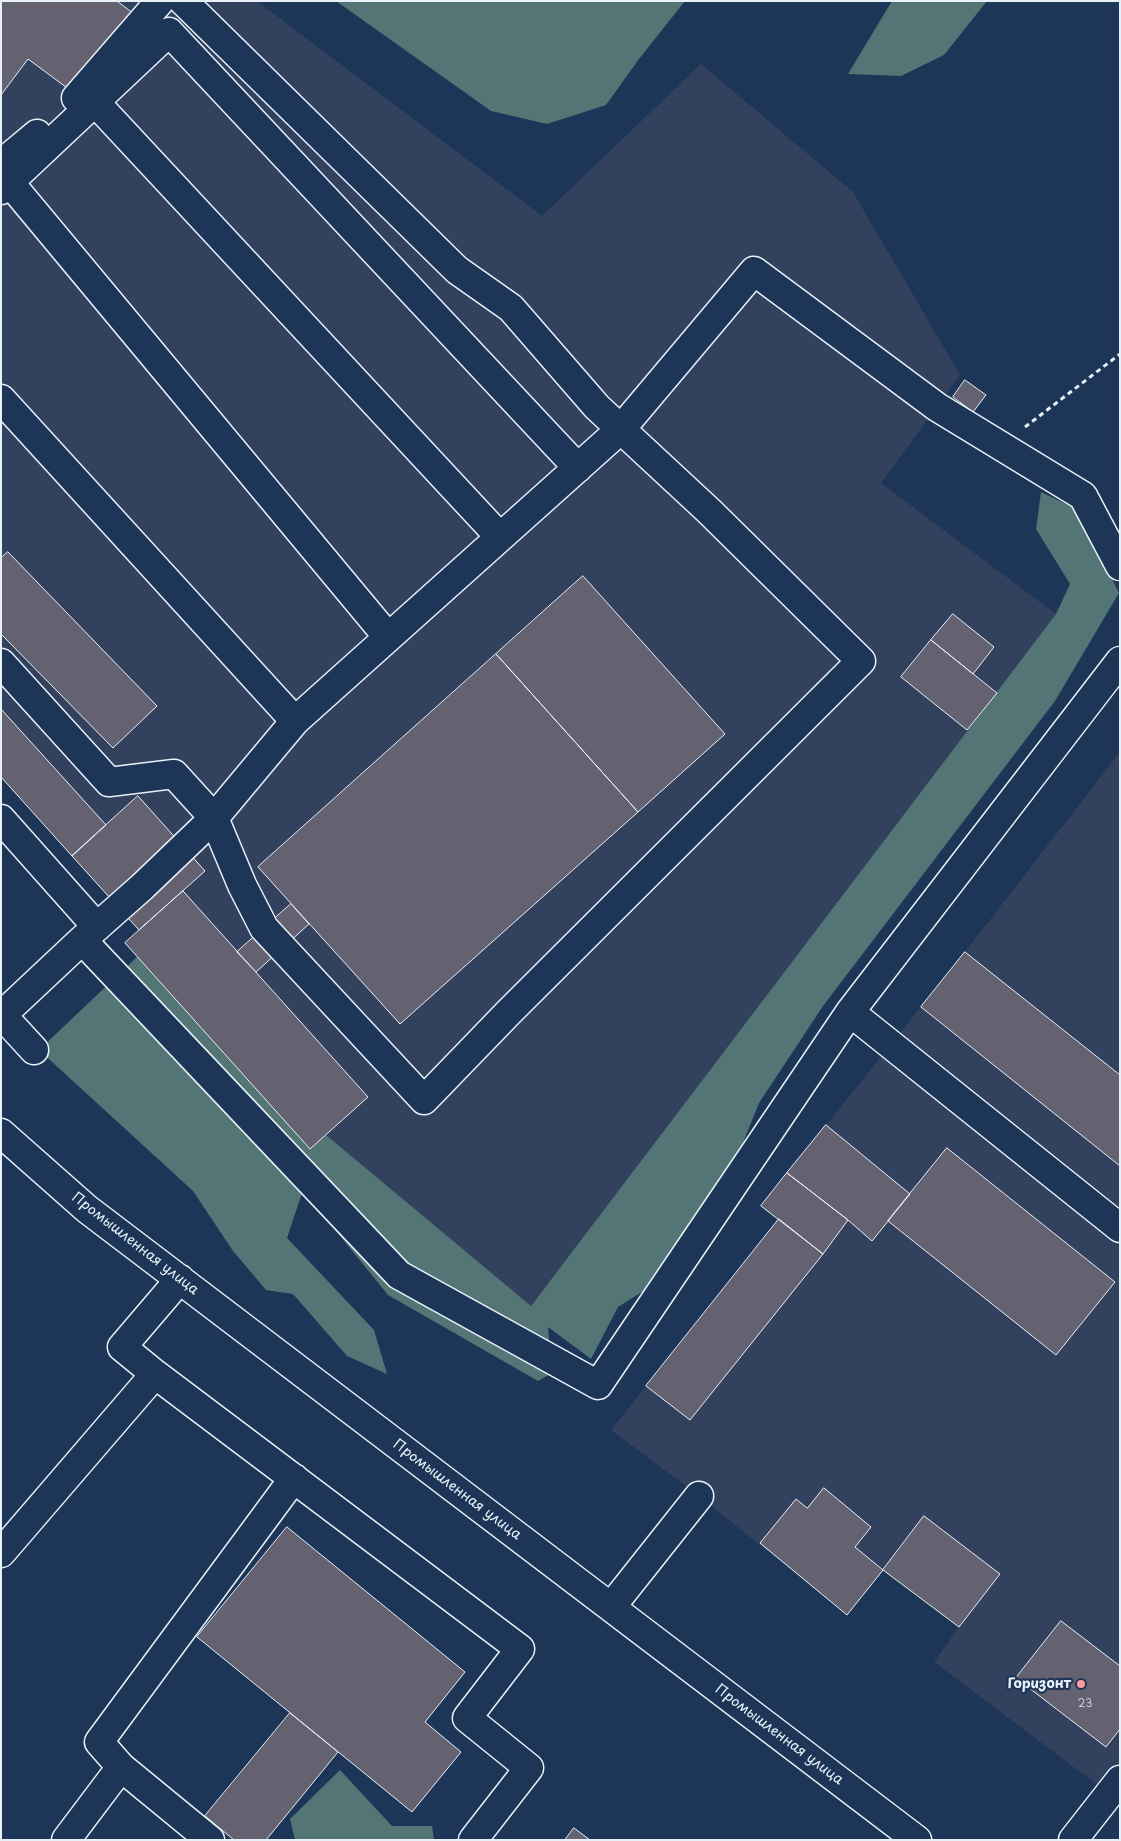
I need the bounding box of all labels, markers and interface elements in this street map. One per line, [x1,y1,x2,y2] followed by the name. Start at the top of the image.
[68,1189,202,1299] street label: Промышленная улица
[390,1436,524,1544] street label: Промышленная улица
[1007,1676,1071,1692] place label: Горизонт
[1075,1678,1087,1690] marker: Горизонт
[712,1681,846,1789] street label: Промышленная улица
[1078,1697,1092,1711] house number: 23

